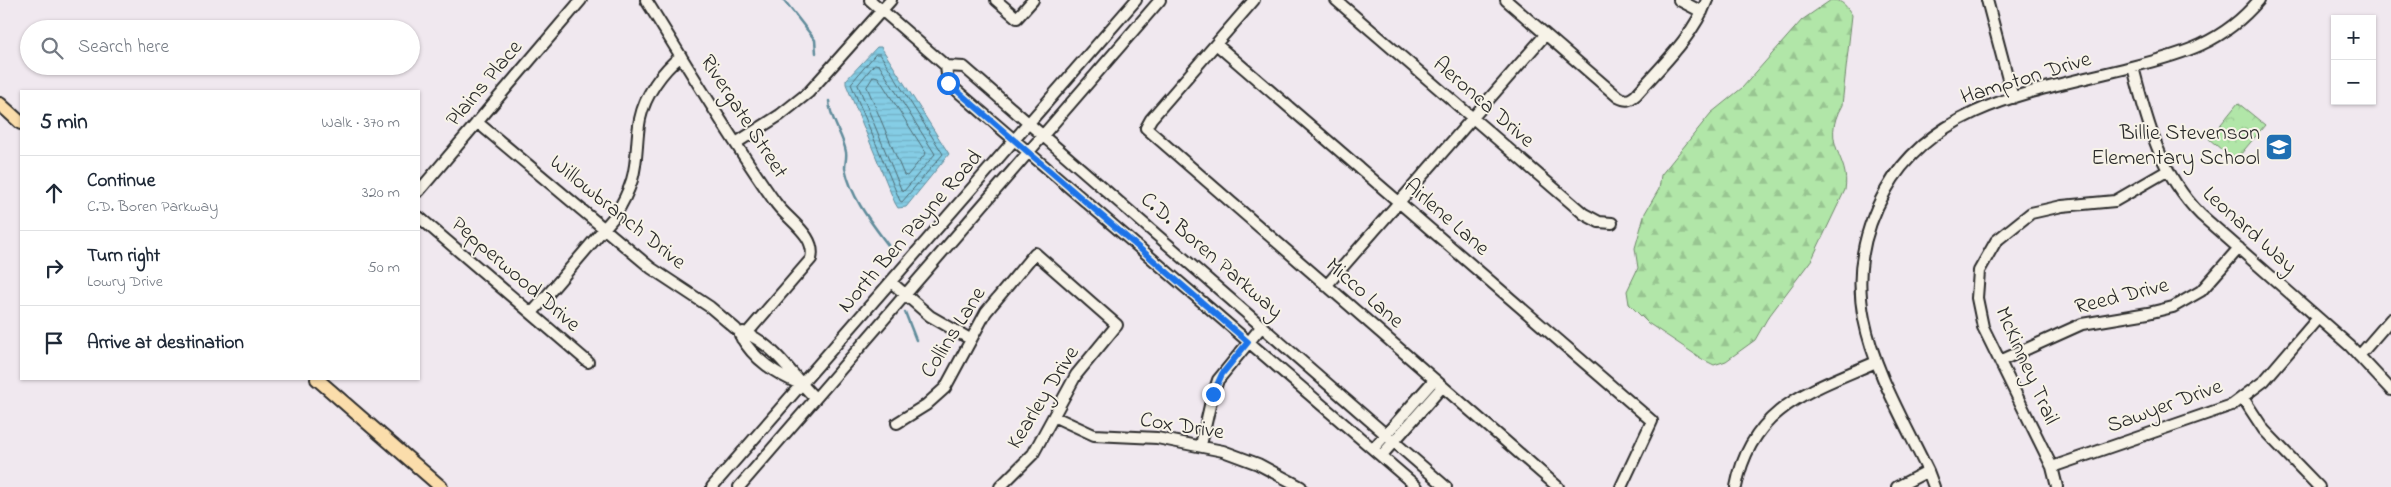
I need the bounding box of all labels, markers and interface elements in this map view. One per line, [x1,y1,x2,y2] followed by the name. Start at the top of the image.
[2331,15,2376,105] map controls
[2331,15,2376,60] button: +
[20,20,420,75] search box
[439,33,531,135] street label: Plains Place
[38,34,66,62] icon: search
[78,34,169,61] text: Search here
[1957,44,2095,114] street label: Hampton Drive
[690,49,795,186] street label: Rivergate Street
[1425,50,1541,156] street label: Aeronca Drive
[2331,60,2376,105] button: −
[937,72,960,95] route start
[40,108,88,138] text: 5 min
[321,111,400,135] text: Walk · 370 m
[2091,118,2260,176] place label: Billie Stevenson Elementary School
[2264,132,2294,162] school or university icon: Billie Stevenson Elementary School
[831,143,992,321] street label: North Ben Payne Road
[542,148,692,278] street label: Willowbranch Drive
[87,168,155,195] text: Continue
[1396,172,1496,265] street label: Airlene Lane
[40,179,68,207] icon: ahead
[2194,180,2304,283] street label: Leonard Way
[362,181,400,205] text: 320 m
[1132,185,1290,328] street label: C.D. Boren Parkway
[87,195,218,219] text: C.D. Boren Parkway
[443,210,587,341] street label: Pepperwood Drive
[87,243,160,270] text: Turn right
[1318,251,1410,337] street label: Micco Lane
[40,254,68,282] icon: right
[368,256,400,280] text: 50 m
[87,270,163,294] text: Lowry Drive
[2072,270,2172,324] street label: Reed Drive
[913,281,995,385] street label: Collins Lane
[1985,302,2066,430] street label: McKinney Trail
[40,329,68,357] icon: arrive
[87,330,244,357] text: Arrive at destination
[1000,340,1089,456] street label: Kearley Drive
[2103,371,2228,444] street label: Sawyer Drive
[1202,383,1225,406] route end
[1138,405,1227,449] street label: Cox Drive

